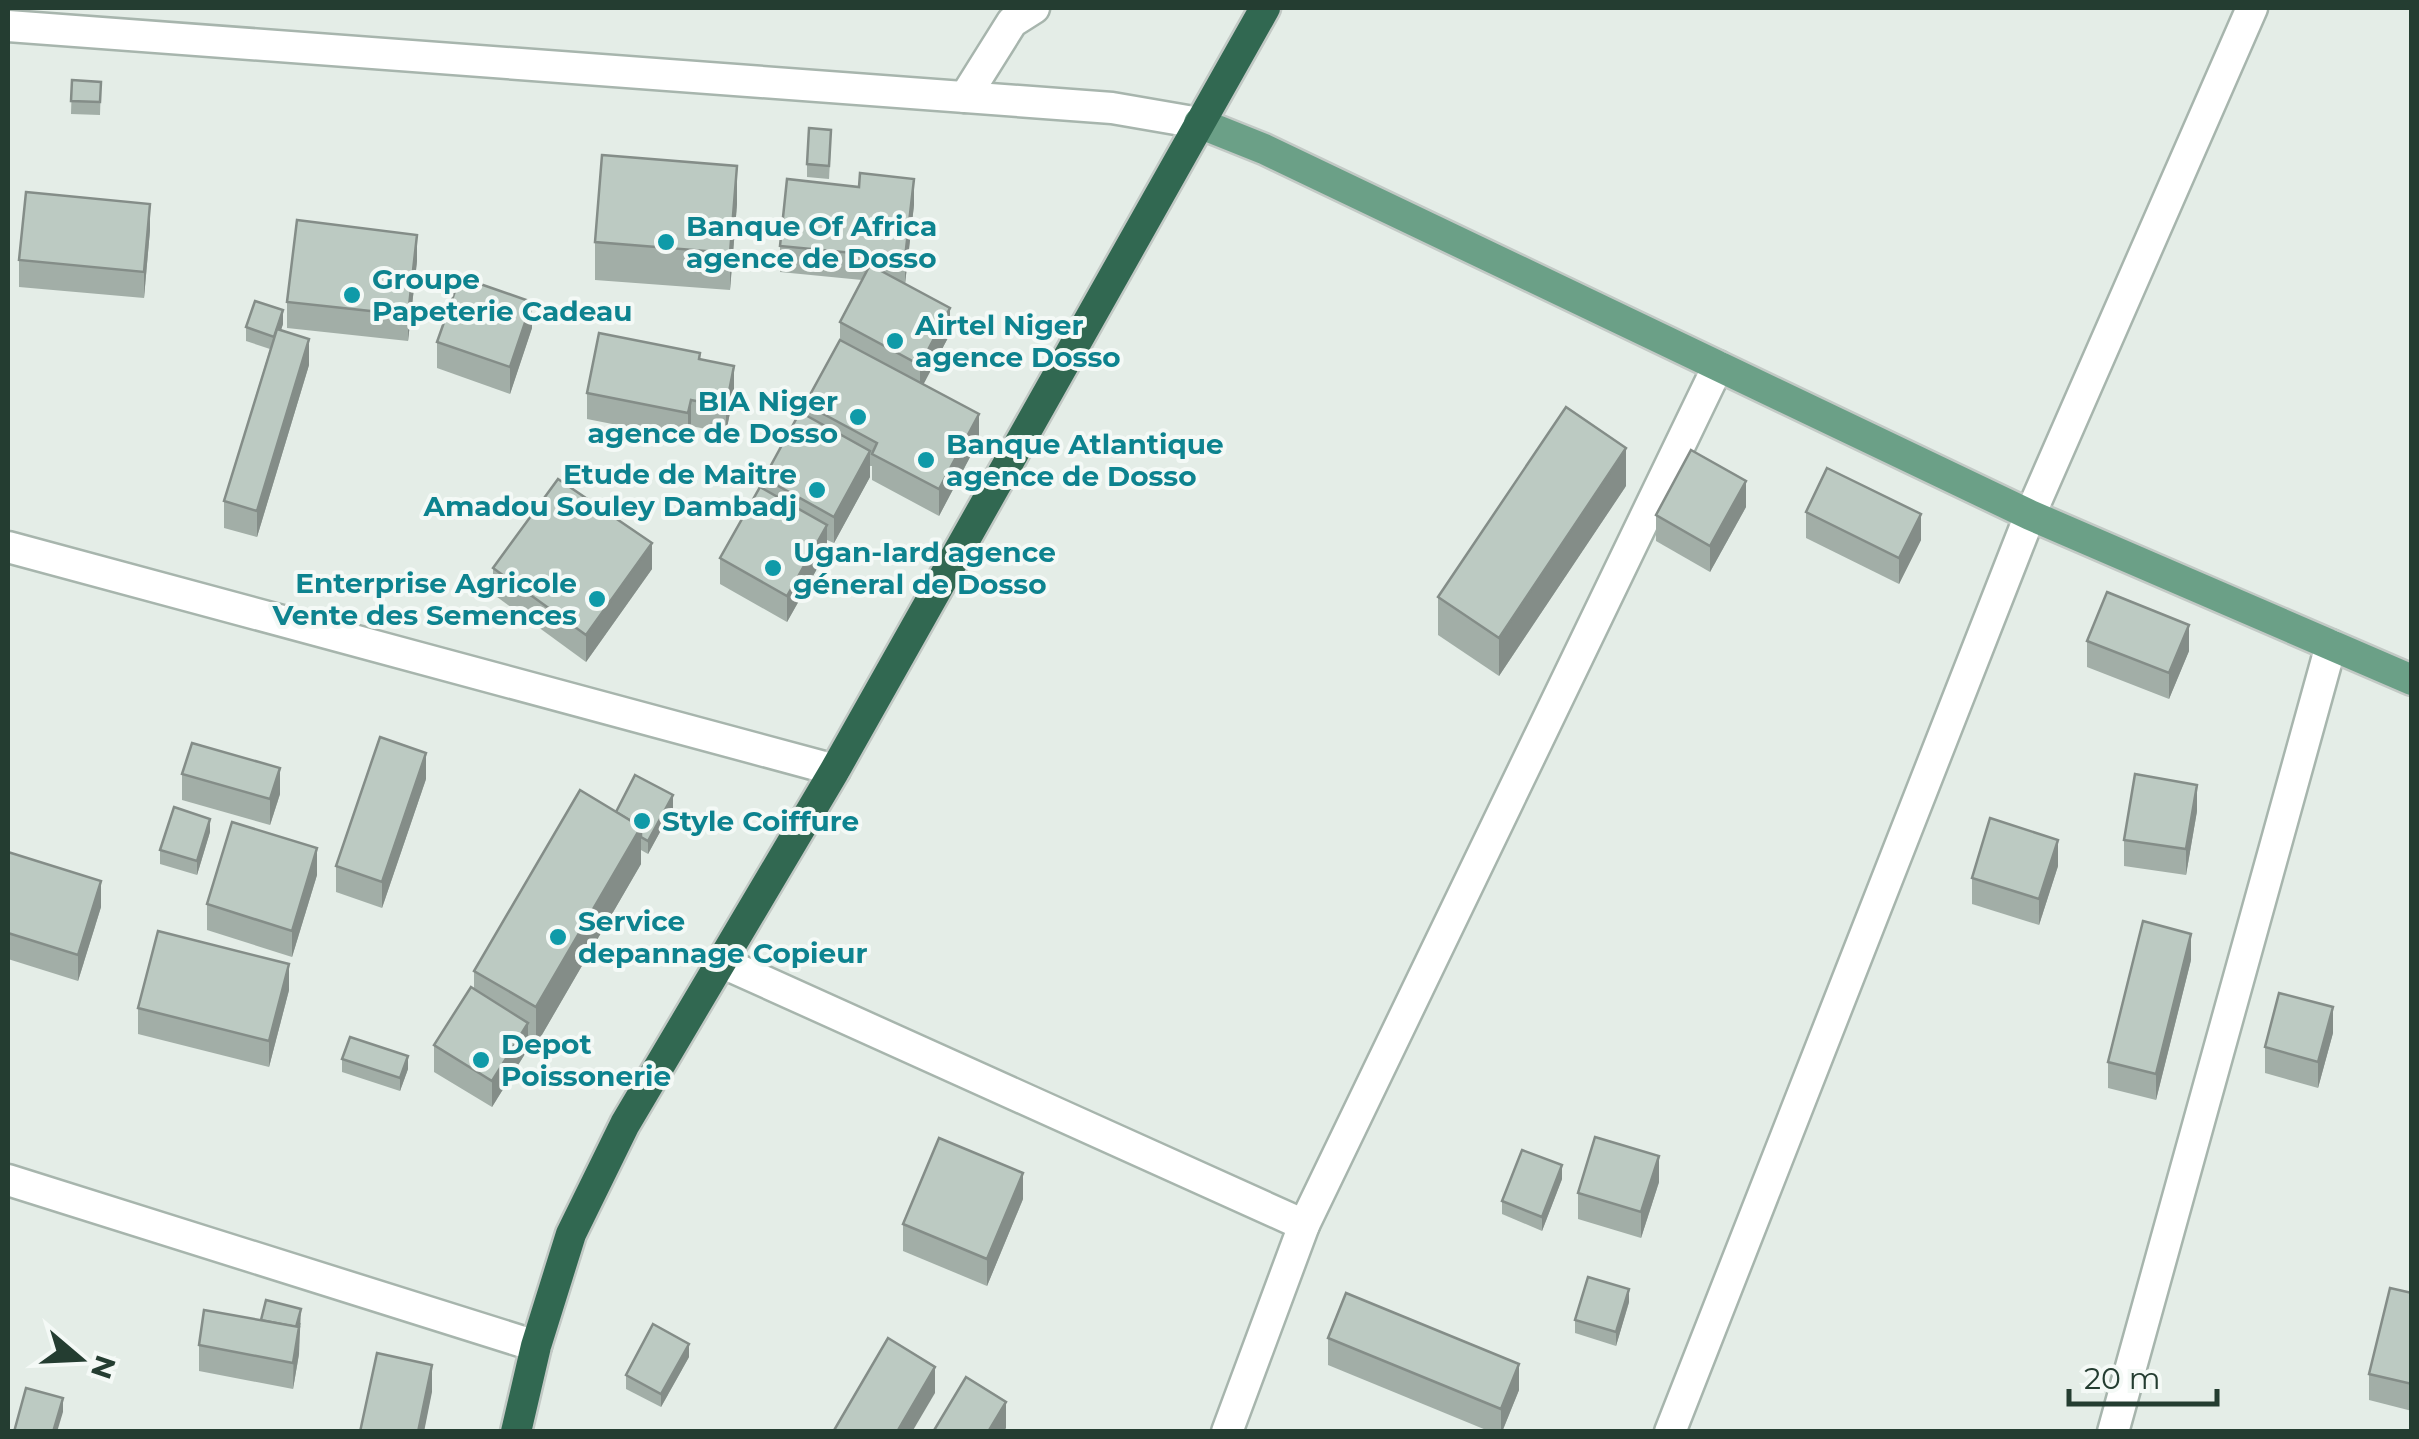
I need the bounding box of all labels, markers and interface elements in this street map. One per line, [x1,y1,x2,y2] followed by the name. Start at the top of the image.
[686,209,937,275] place label: Banque Of Africa agence de Dosso
[655,231,677,253] marker: Banque Of Africa agence de Dosso
[372,262,632,328] place label: Groupe Papeterie Cadeau
[341,284,363,306] marker: Groupe Papeterie Cadeau
[914,308,1121,374] place label: Airtel Niger agence Dosso
[884,330,906,352] marker: Airtel Niger agence Dosso
[587,384,838,450] place label: BIA Niger agence de Dosso
[847,406,869,428] marker: BIA Niger agence de Dosso
[946,427,1224,493] place label: Banque Atlantique agence de Dosso
[915,449,937,471] marker: Banque Atlantique agence de Dosso
[423,457,797,523] place label: Etude de Maitre Amadou Souley Dambadj
[806,479,828,501] marker: Etude de Maitre Amadou Souley Dambadj
[793,535,1056,601] place label: Ugan-Iard agence géneral de Dosso
[762,557,784,579] marker: Ugan-Iard agence géneral de Dosso
[271,566,577,632] place label: Enterprise Agricole Vente des Semences
[586,588,608,610] marker: Enterprise Agricole Vente des Semences
[662,804,859,838] place label: Style Coiffure
[631,810,653,832] marker: Style Coiffure
[578,904,867,970] place label: Service depannage Copieur
[547,926,569,948] marker: Service depannage Copieur
[501,1027,671,1093] place label: Depot Poissonerie
[470,1049,492,1071] marker: Depot Poissonerie
[30,1309,130,1409] north arrow
[2069,1344,2216,1406] scale bar
[84,1351,123,1383] text: N
[2084,1360,2161,1397] text: 20 m

